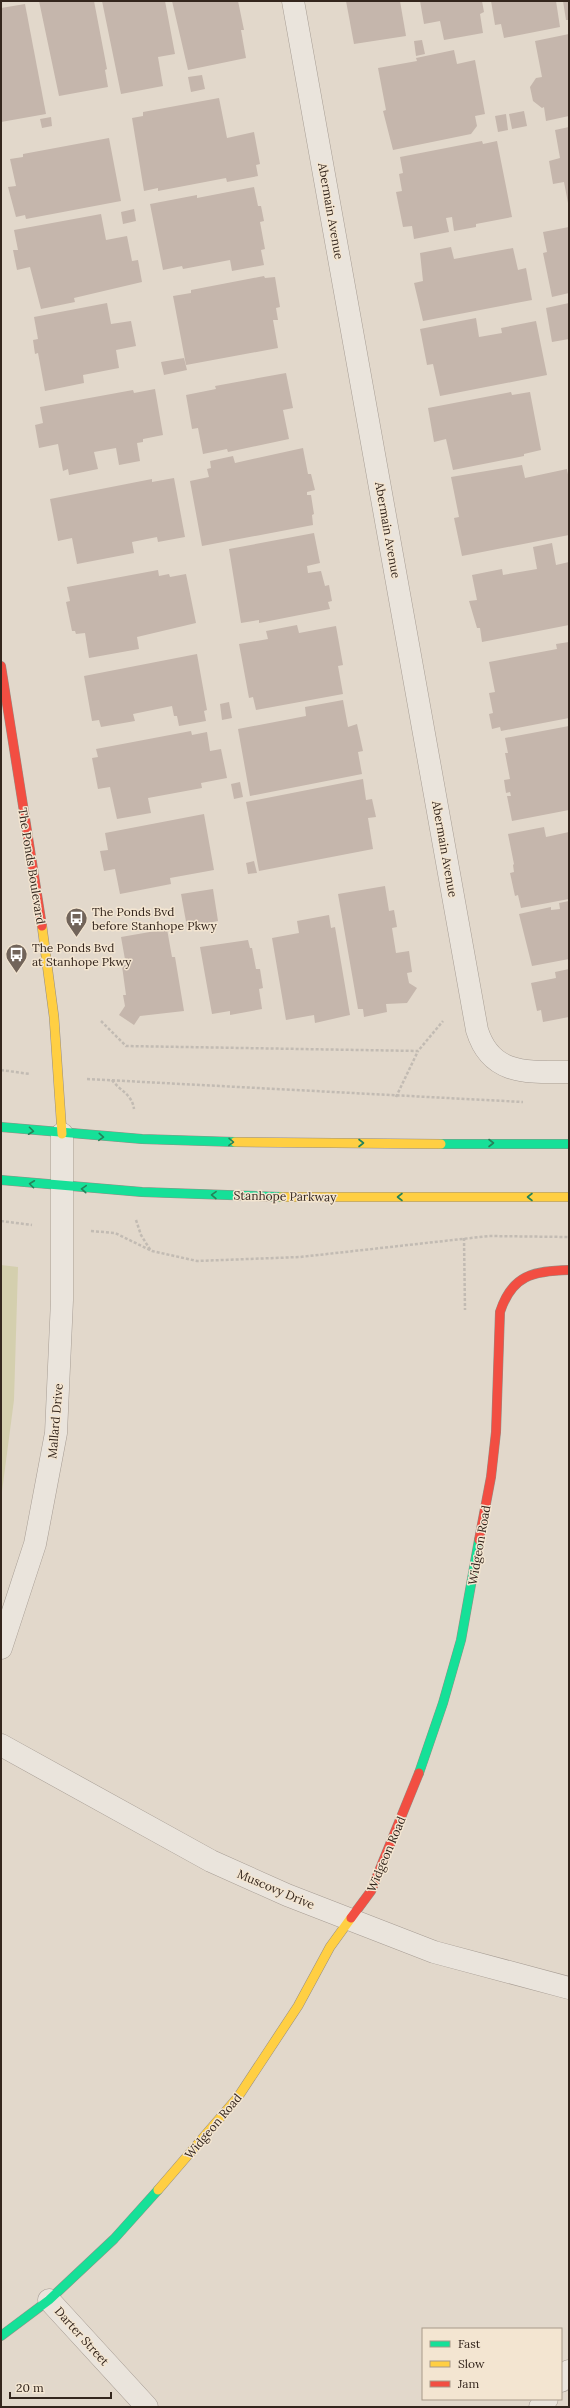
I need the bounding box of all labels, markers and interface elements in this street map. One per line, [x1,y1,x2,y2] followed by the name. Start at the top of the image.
[315,161,347,261] street label: Abermain Avenue
[372,480,404,580] street label: Abermain Avenue
[429,799,461,899] street label: Abermain Avenue
[15,807,49,925] street label: The Ponds Boulevard
[92,904,217,933] place label: The Ponds Bvd before Stanhope Pkwy
[63,905,89,938] bus stop icon: The Ponds Bvd before Stanhope Pkwy
[32,940,132,969] place label: The Ponds Bvd at Stanhope Pkwy
[4,941,30,974] bus stop icon: The Ponds Bvd at Stanhope Pkwy
[28,1126,34,1135] one-way arrow
[98,1133,104,1142] one-way arrow
[228,1137,234,1146] one-way arrow
[358,1139,364,1147] one-way arrow
[488,1139,494,1147] one-way arrow
[29,1179,35,1188] one-way arrow
[81,1185,87,1194] one-way arrow
[233,1188,337,1204] street label: Stanhope Parkway
[211,1191,217,1199] one-way arrow
[397,1193,403,1201] one-way arrow
[527,1193,533,1201] one-way arrow
[44,1382,66,1459] street label: Mallard Drive
[465,1504,493,1586] street label: Widgeon Road
[363,1814,409,1894] street label: Widgeon Road
[235,1866,317,1912] street label: Muscovy Drive
[181,2090,245,2162] street label: Widgeon Road
[52,2304,113,2369] street label: Darter Street
[422,2328,562,2400] legend
[458,2336,481,2351] text: Fast
[458,2356,485,2371] text: Slow
[10,2374,111,2400] scale bar
[457,2376,479,2391] text: Jam
[16,2380,44,2395] text: 20 m

